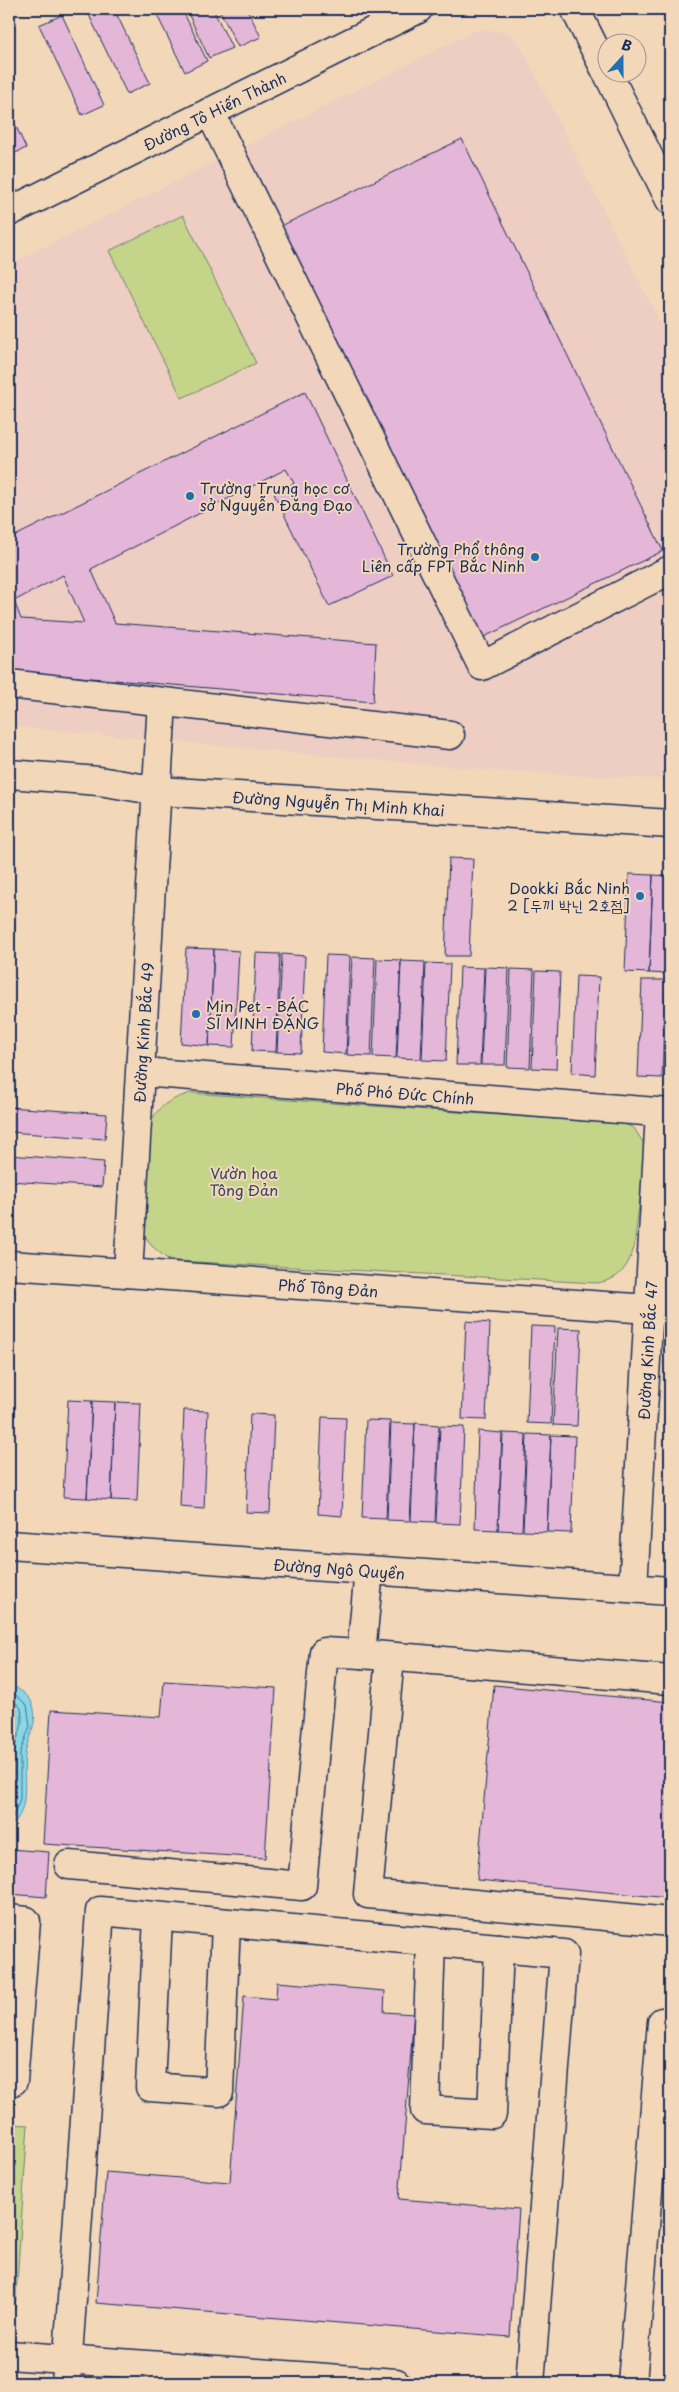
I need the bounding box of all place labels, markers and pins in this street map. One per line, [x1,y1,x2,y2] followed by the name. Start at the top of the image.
[200,476,353,516] place label: Trường Trung học cơ sở Nguyễn Đăng Đạo
[184,490,196,502] marker: Trường Trung học cơ sở Nguyễn Đăng Đạo
[362,537,525,577] place label: Trường Phổ thông Liên cấp FPT Bắc Ninh
[529,551,541,563] marker: Trường Phổ thông Liên cấp FPT Bắc Ninh
[507,876,630,916] place label: Dookki Bắc Ninh 2 [두끼 박닌 2호점]
[634,890,646,902] marker: Dookki Bắc Ninh 2 [두끼 박닌 2호점]
[206,994,320,1034] place label: Min Pet - BÁC SĨ MINH ĐẶNG
[190,1008,202,1020] marker: Min Pet - BÁC SĨ MINH ĐẶNG

